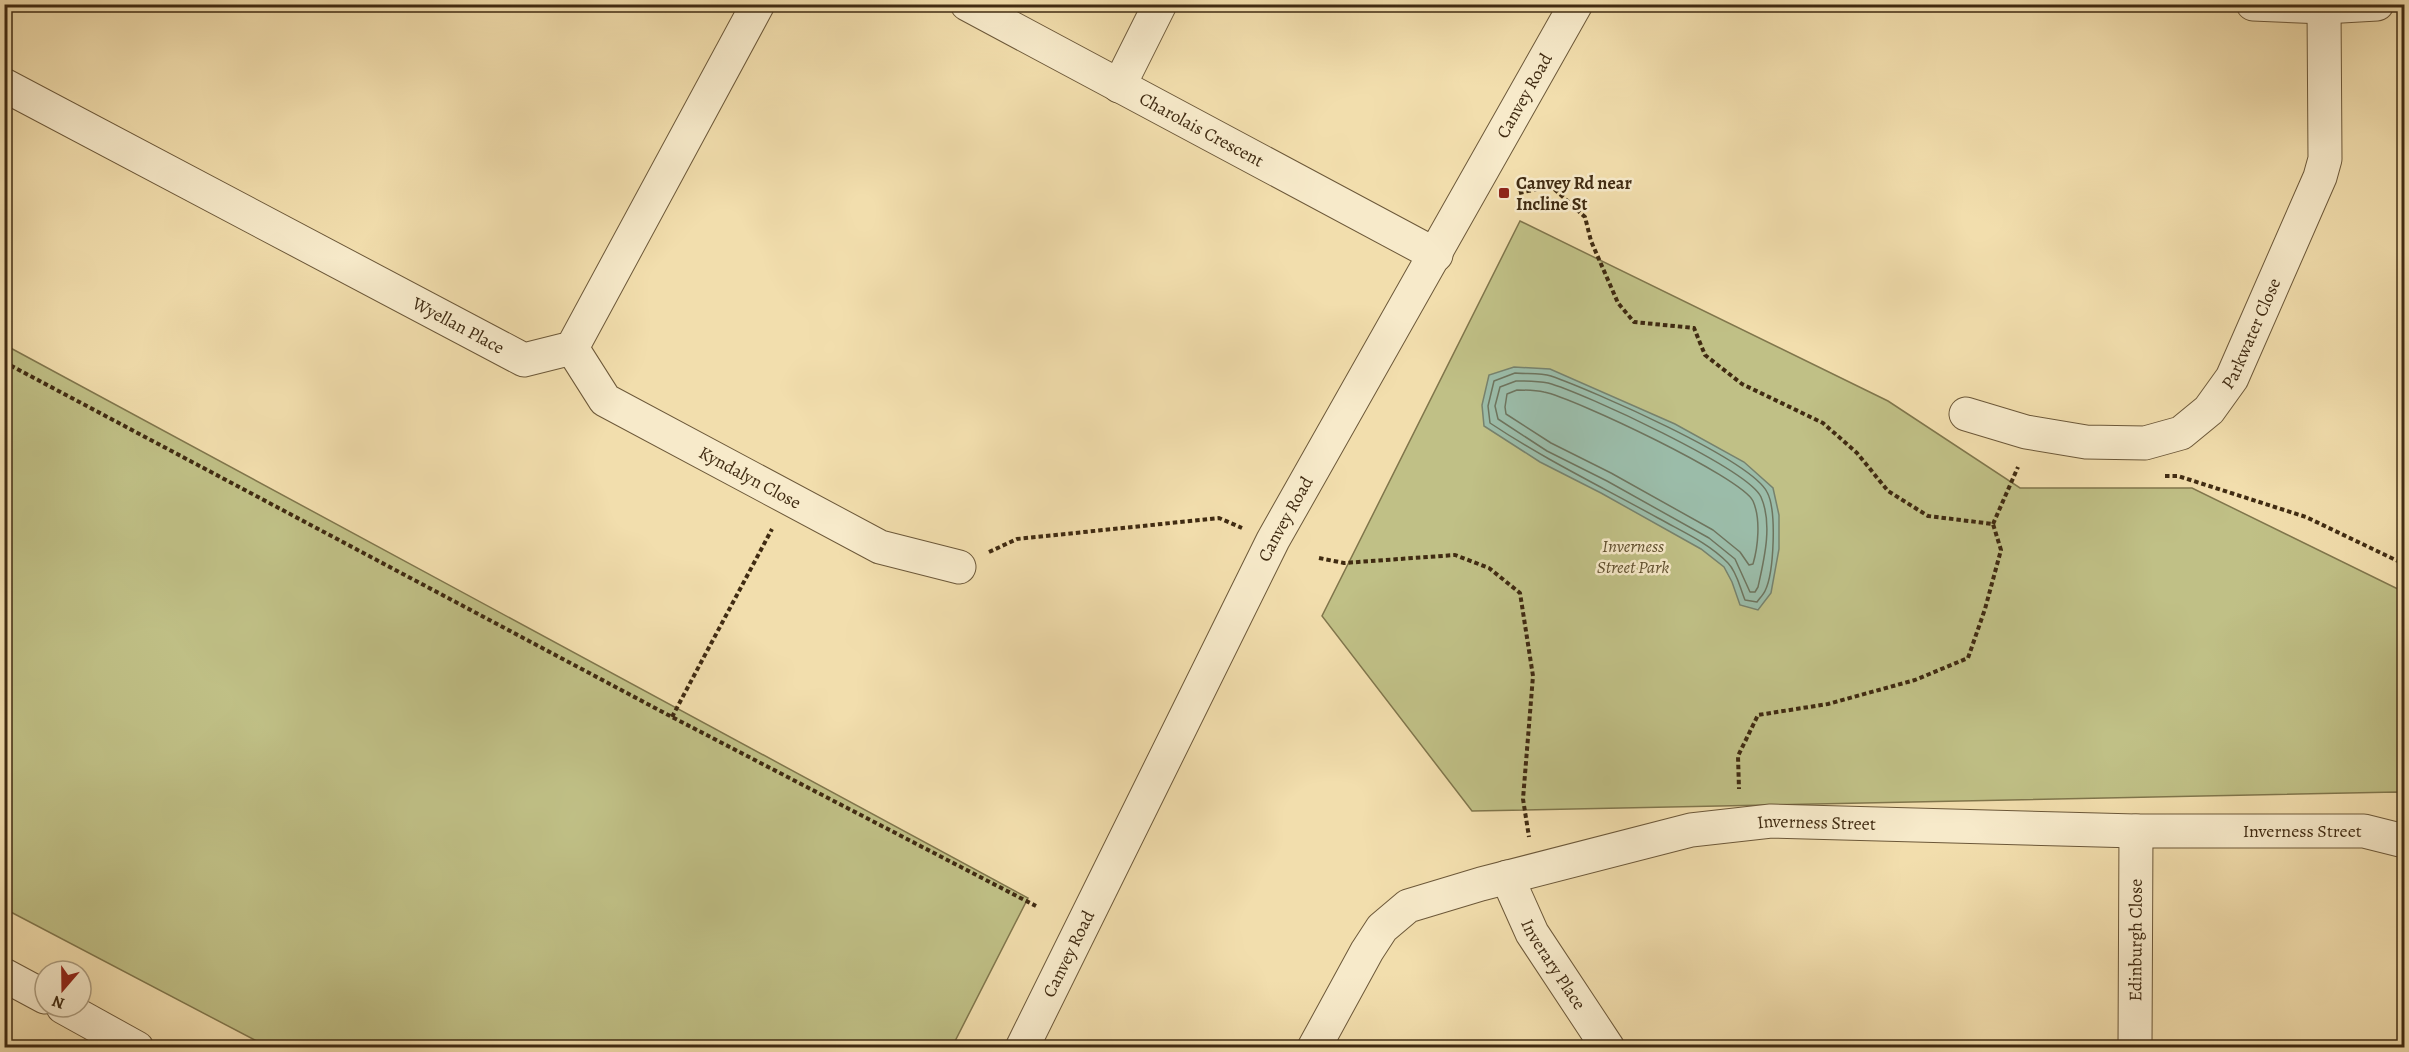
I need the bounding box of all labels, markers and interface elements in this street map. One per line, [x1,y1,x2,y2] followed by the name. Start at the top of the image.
[1491,49,1558,143] street label: Canvey Road
[1135,86,1268,173] street label: Charolais Crescent
[1516,171,1632,216] place label: Canvey Rd near Incline St
[1497,186,1511,200] marker: Canvey Rd near Incline St
[2216,274,2286,394] street label: Parkwater Close
[407,291,509,359] street label: Wyellan Place
[695,440,805,515] street label: Kyndalyn Close
[1252,472,1319,566] street label: Canvey Road
[1597,534,1669,579] park label: Inverness Street Park
[1756,809,1876,836] street label: Inverness Street
[2243,819,2362,843] street label: Inverness Street
[2123,879,2148,1001] street label: Edinburgh Close
[1037,906,1100,1001] street label: Canvey Road
[1515,915,1591,1014] street label: Inverary Place
[33,959,93,1019] north arrow
[49,990,67,1014] text: N

